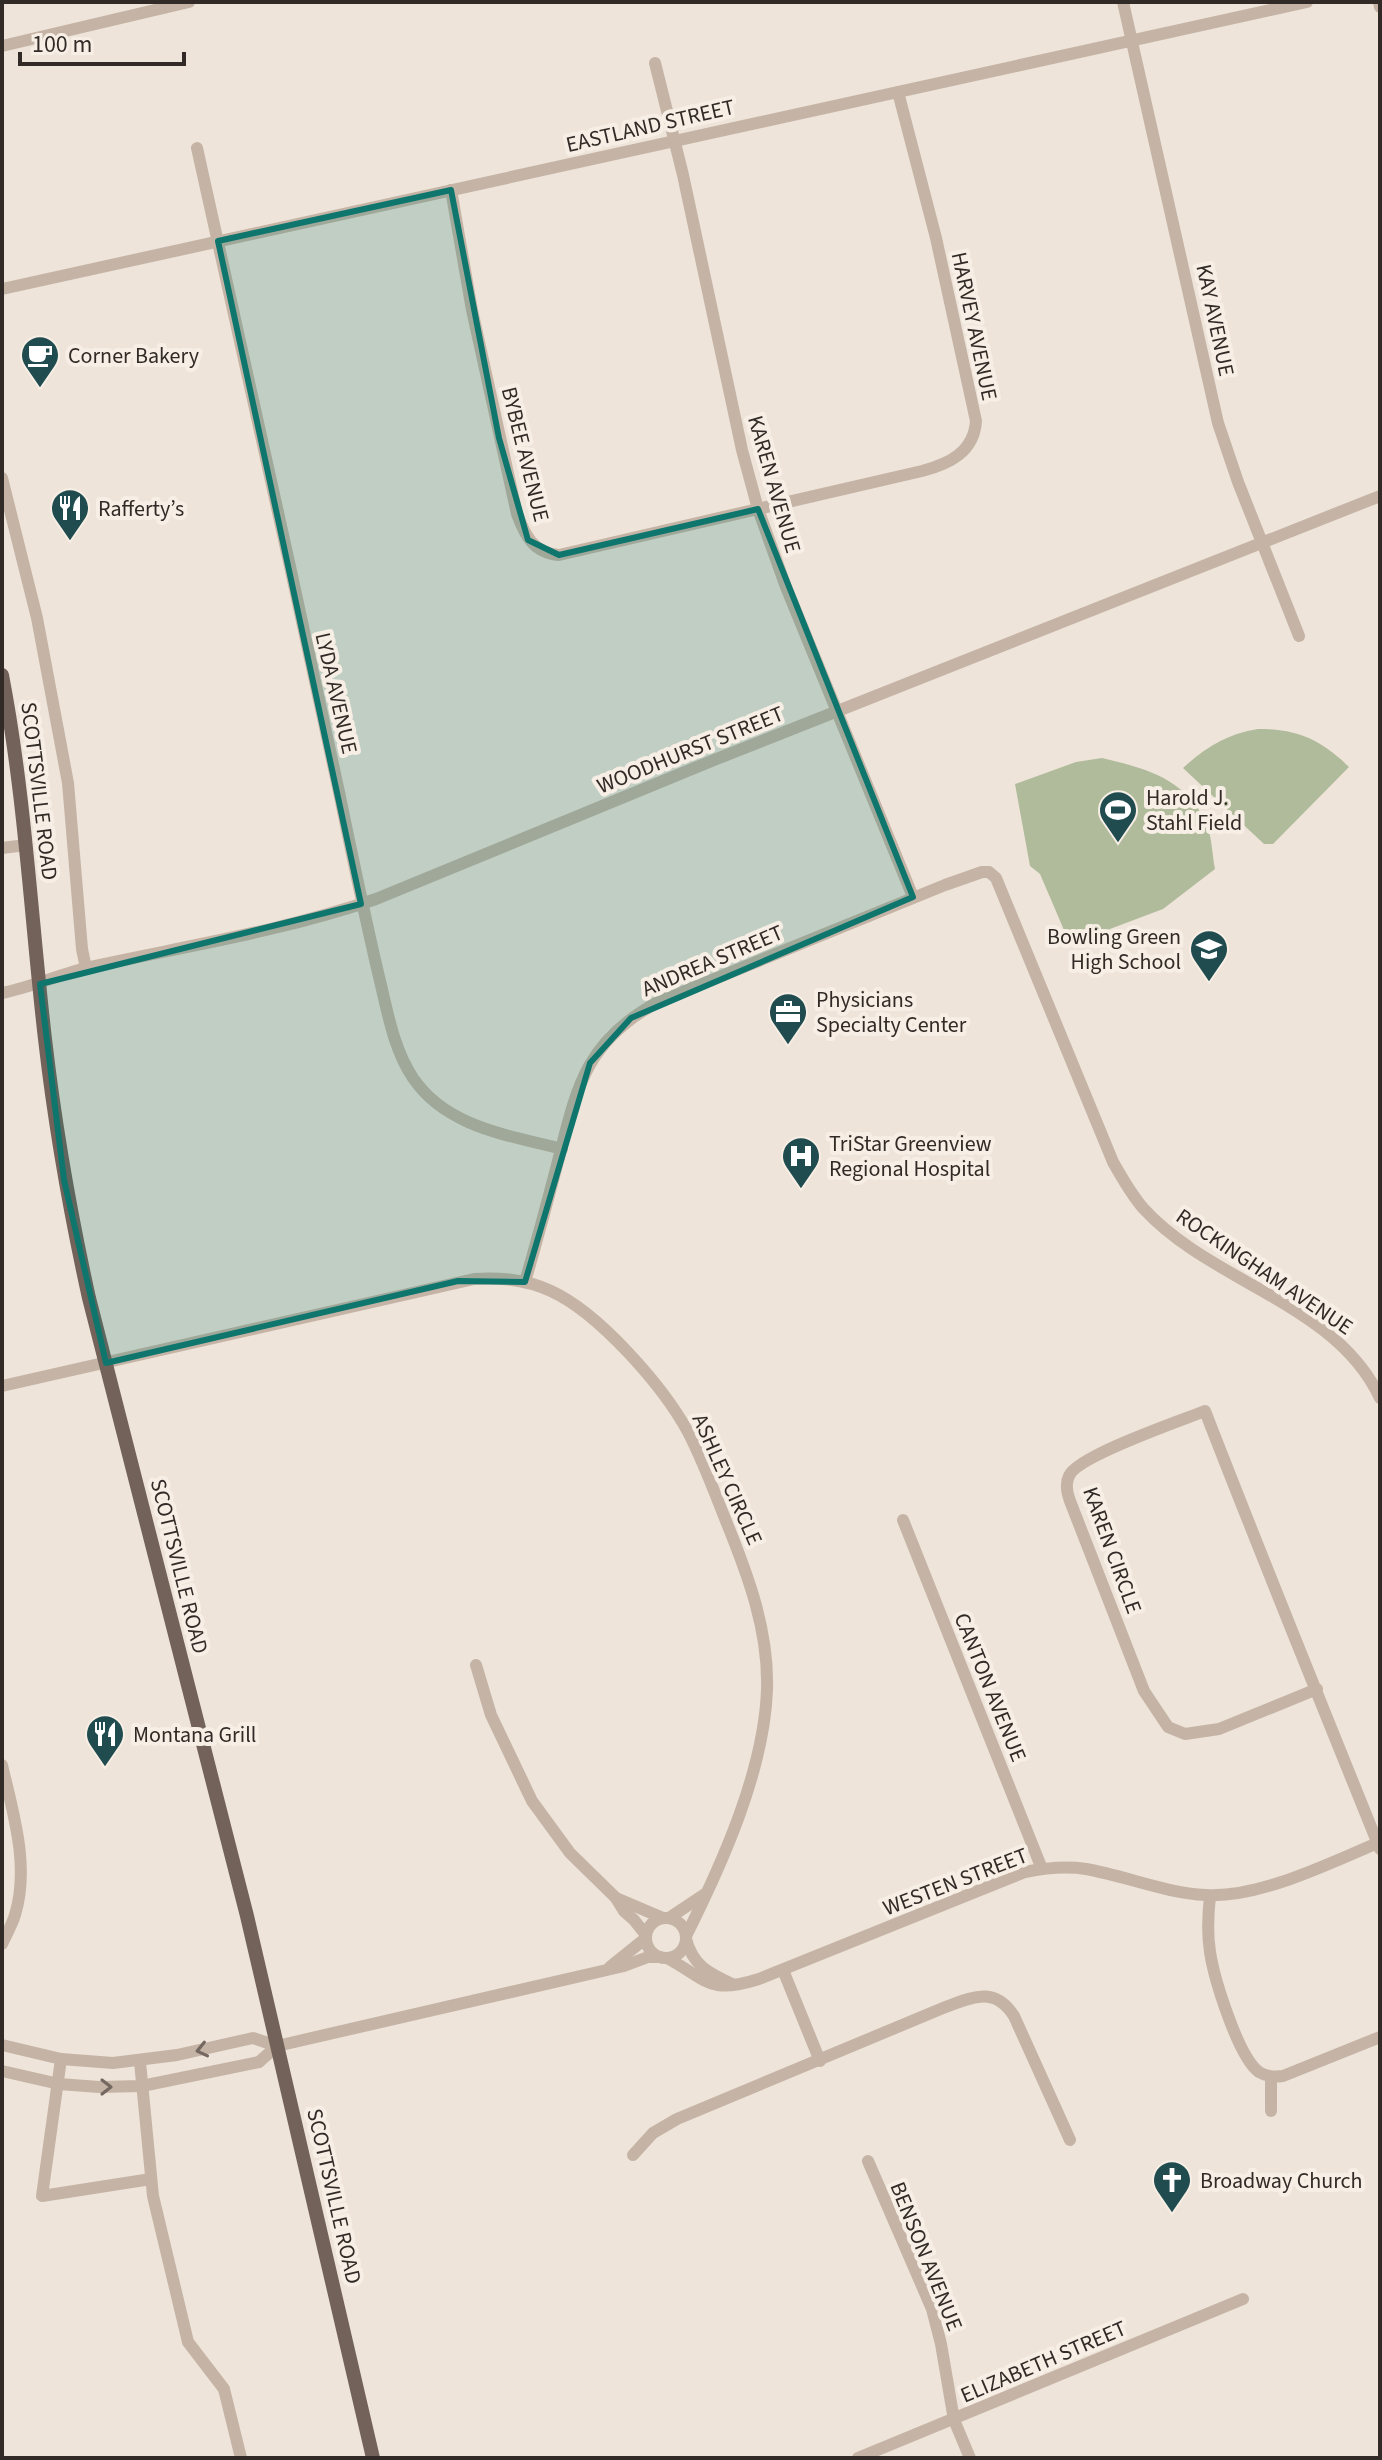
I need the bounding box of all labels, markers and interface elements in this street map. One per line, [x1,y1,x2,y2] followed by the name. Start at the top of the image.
[20,16,184,66] scale bar
[32,27,92,62] text: 100 m
[563,91,738,161] street label: EASTLAND STREET
[943,249,1005,404] street label: HARVEY AVENUE
[1188,261,1242,379] street label: KAY AVENUE
[19,334,61,389] cafe icon: Corner Bakery
[68,340,200,372] place label: Corner Bakery
[493,383,557,525] street label: BYBEE AVENUE
[739,412,809,557] street label: KAREN AVENUE
[49,487,91,542] restaurant icon: Rafferty’s
[98,493,184,525] place label: Rafferty’s
[307,629,366,757] street label: LYDA AVENUE
[592,698,789,802] street label: WOODHURST STREET
[12,700,66,882] street label: SCOTTSVILLE ROAD
[1146,782,1242,839] place label: Harold J. Stahl Field
[1097,789,1139,844] sports icon: Harold J. Stahl Field
[637,917,788,1005] street label: ANDREA STREET
[1047,921,1181,978] place label: Bowling Green High School
[1188,928,1230,983] school or university icon: Bowling Green High School
[816,984,967,1041] place label: Physicians Specialty Center
[767,991,809,1046] office icon: Physicians Specialty Center
[829,1128,992,1185] place label: TriStar Greenview Regional Hospital
[780,1135,822,1190] hospital icon: TriStar Greenview Regional Hospital
[1170,1201,1359,1343] street label: ROCKINGHAM AVENUE
[684,1409,770,1550] street label: ASHLEY CIRCLE
[142,1475,216,1657] street label: SCOTTSVILLE ROAD
[1074,1482,1150,1618] street label: KAREN CIRCLE
[946,1608,1034,1767] street label: CANTON AVENUE
[84,1713,126,1768] restaurant icon: Montana Grill
[133,1719,256,1751] place label: Montana Grill
[878,1840,1033,1924] street label: WESTEN STREET
[195,2041,209,2058] one-way arrow
[100,2078,113,2096] one-way arrow
[298,2105,370,2287] street label: SCOTTSVILLE ROAD
[1151,2159,1193,2214] church icon: Broadway Church
[1200,2165,1363,2197] place label: Broadway Church
[882,2177,971,2336] street label: BENSON AVENUE
[955,2312,1131,2411] street label: ELIZABETH STREET

